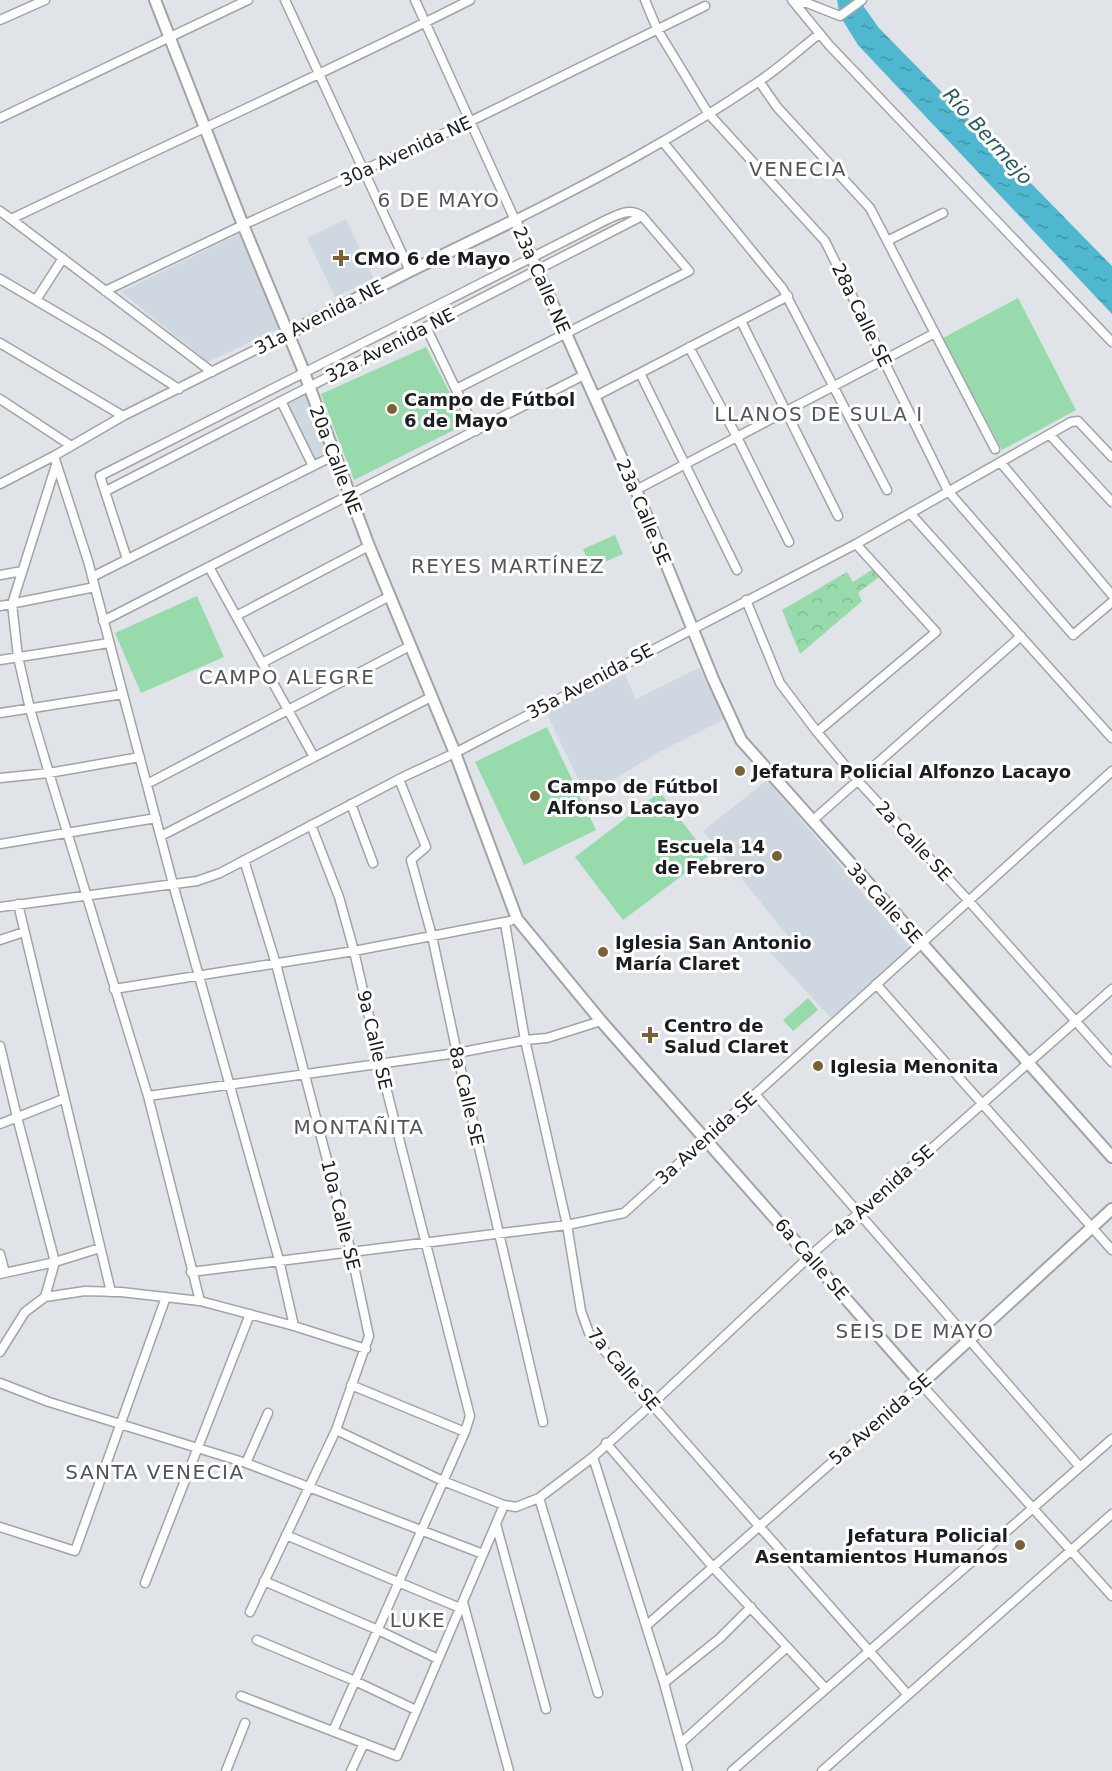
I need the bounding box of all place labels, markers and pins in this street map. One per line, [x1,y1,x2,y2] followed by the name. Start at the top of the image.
[354,248,510,269] place label: CMO 6 de Mayo
[332,249,350,267] marker: CMO 6 de Mayo
[404,389,575,431] place label: Campo de Fútbol 6 de Mayo
[385,402,399,416] marker: Campo de Fútbol 6 de Mayo
[750,761,1071,782] place label: Jefatura Policial Alfonzo Lacayo
[733,764,747,778] marker: Jefatura Policial Alfonzo Lacayo
[547,776,718,818] place label: Campo de Fútbol Alfonso Lacayo
[528,789,542,803] marker: Campo de Fútbol Alfonso Lacayo
[655,836,765,878] place label: Escuela 14 de Febrero
[770,849,784,863] marker: Escuela 14 de Febrero
[615,932,812,974] place label: Iglesia San Antonio María Claret
[596,945,610,959] marker: Iglesia San Antonio María Claret
[664,1015,789,1057] place label: Centro de Salud Claret
[641,1026,659,1044] marker: Centro de Salud Claret
[830,1056,998,1077] place label: Iglesia Menonita
[811,1059,825,1073] marker: Iglesia Menonita
[755,1525,1008,1567] place label: Jefatura Policial Asentamientos Humanos
[1013,1538,1027,1552] marker: Jefatura Policial Asentamientos Humanos

